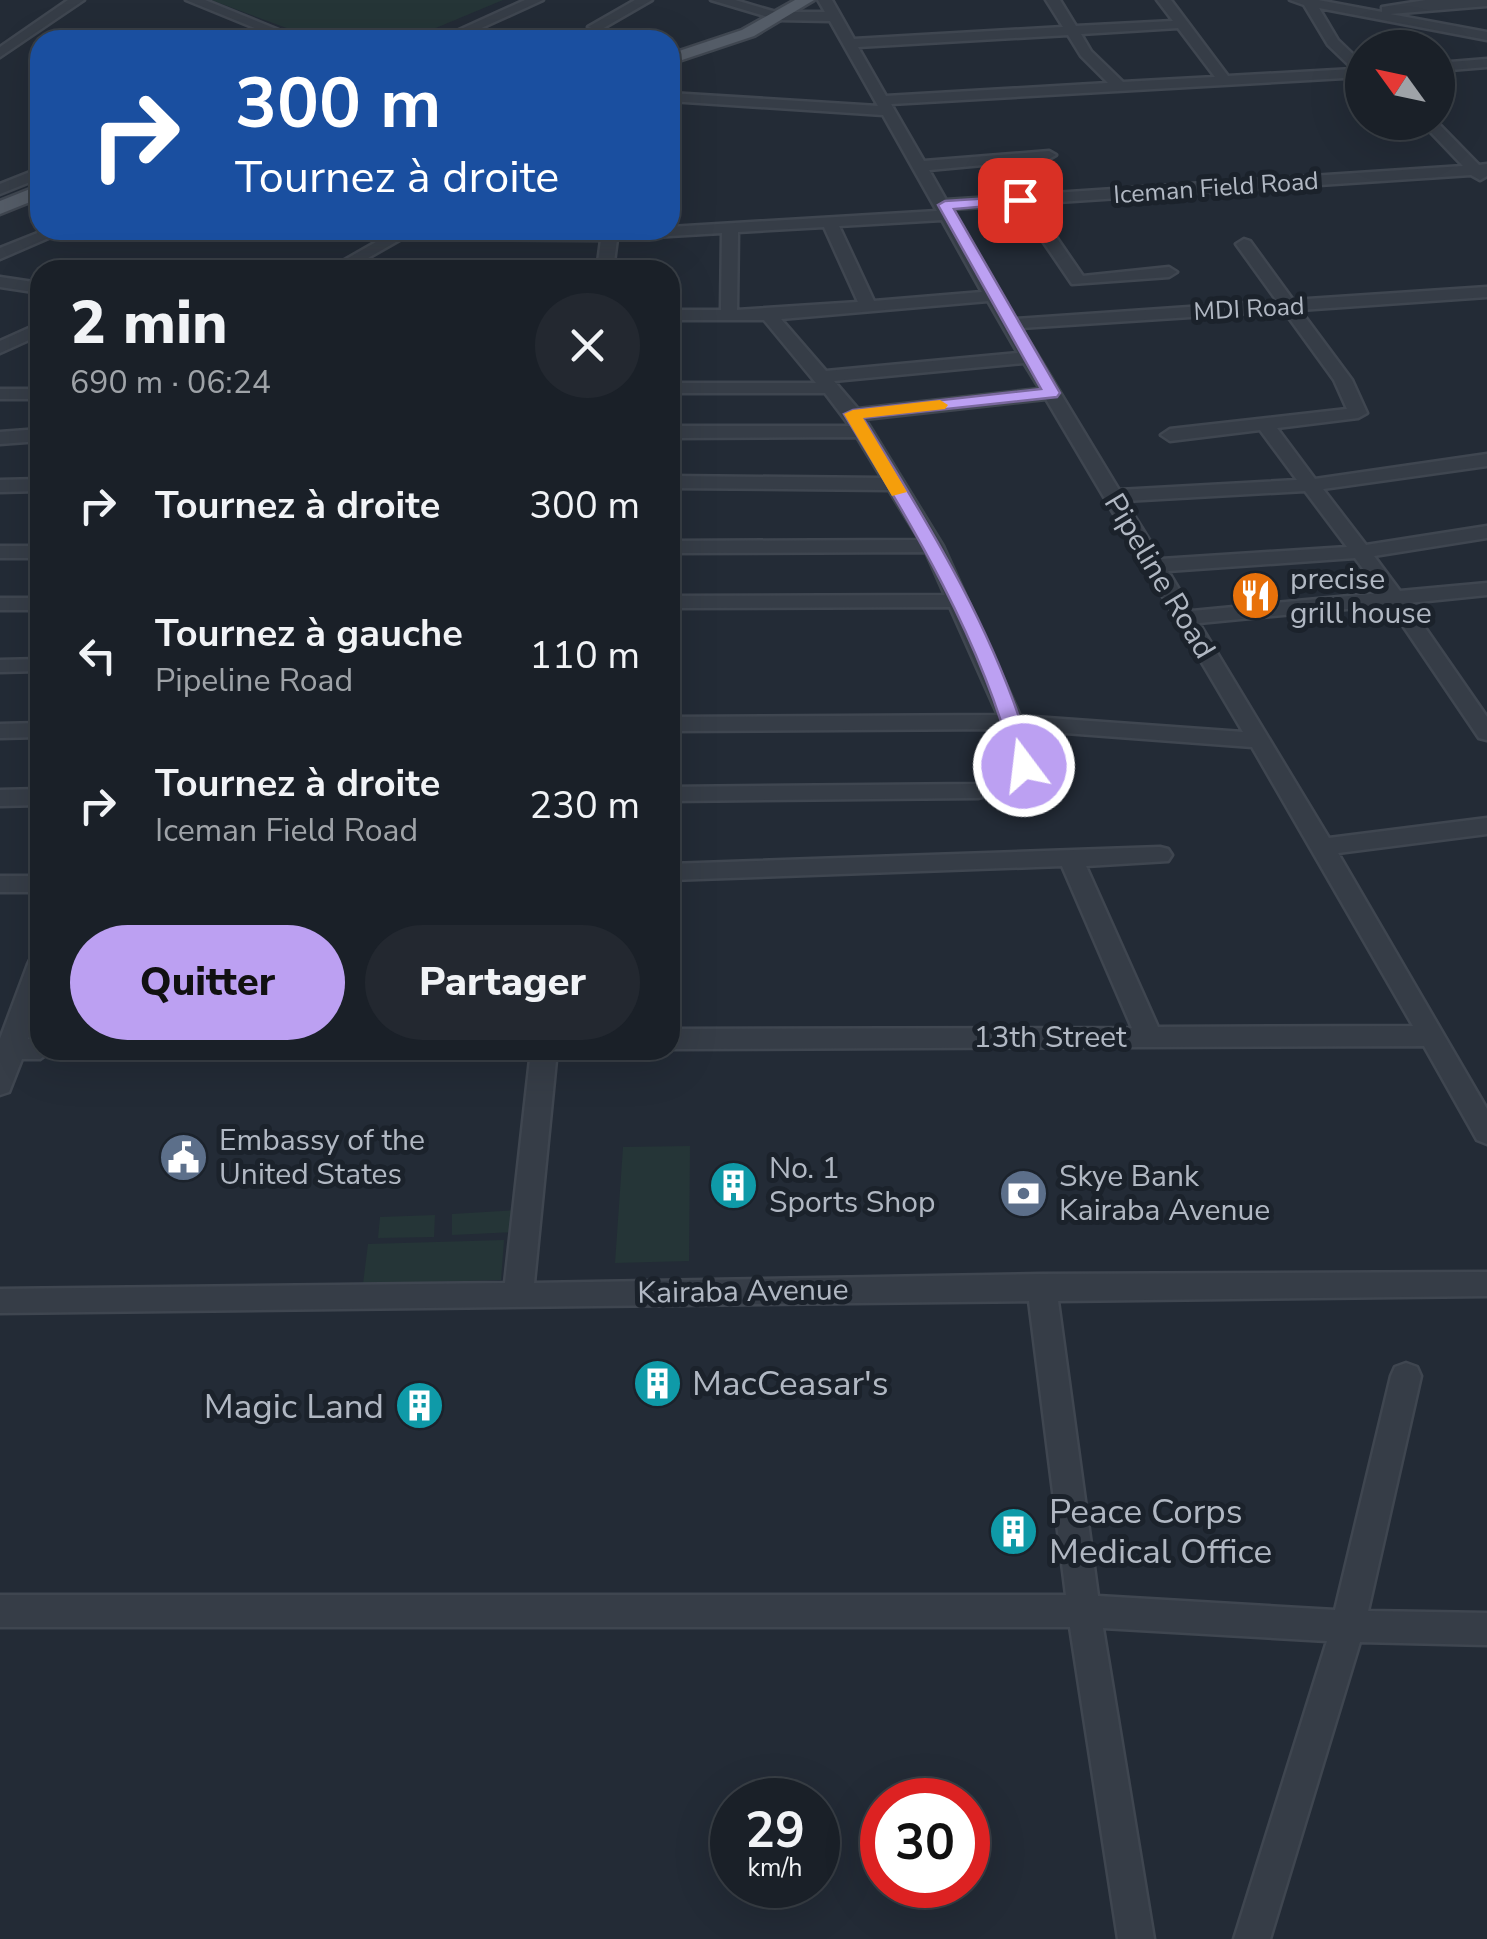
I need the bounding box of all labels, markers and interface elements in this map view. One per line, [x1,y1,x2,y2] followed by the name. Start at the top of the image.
[1345,30,1455,140] north arrow
[1345,30,1455,140] map controls
[235,56,441,152] text: 300 m
[70,70,200,200] icon: right
[235,147,559,208] text: Tournez à droite
[978,158,1063,243] pin
[1112,164,1320,212] street label: Iceman Field Road
[993,173,1048,228] icon: arrive
[70,282,228,364] text: 2 min
[1193,289,1305,329] street label: MDI Road
[535,293,640,398] button: close
[70,361,271,404] text: 690 m · 06:24
[70,478,125,533] icon: right
[155,480,440,531] text: Tournez à droite
[529,480,640,531] text: 300 m
[1094,486,1225,666] street label: Pipeline Road
[1290,559,1432,634] place label: precise grill house
[1229,570,1281,622] restaurant icon: precise grill house
[155,608,463,659] text: Tournez à gauche
[70,628,125,683] icon: left
[529,630,640,681] text: 110 m
[155,659,353,702] text: Pipeline Road
[972,714,1076,818] position arrow
[155,758,440,809] text: Tournez à droite
[70,778,125,833] icon: right
[529,780,640,831] text: 230 m
[155,809,418,852] text: Iceman Field Road
[70,925,345,1040] button: Quitter
[365,925,640,1040] button: Partager
[973,1017,1127,1058] street label: 13th Street
[219,1120,425,1195] place label: Embassy of the United States
[158,1131,210,1183] public building icon: Embassy of the United States
[769,1148,935,1223] place label: No. 1 Sports Shop
[1059,1156,1270,1231] place label: Skye Bank Kairaba Avenue
[708,1159,760,1211] building icon: No. 1 Sports Shop
[998,1167,1050,1219] bank icon: Skye Bank Kairaba Avenue
[637,1269,849,1314] street label: Kairaba Avenue
[631,1357,683,1409] building icon: MacCeasar's
[692,1360,889,1407] place label: MacCeasar's
[393,1380,445,1432] building icon: Magic Land
[204,1383,384,1430] place label: Magic Land
[1049,1488,1272,1575] place label: Peace Corps Medical Office
[988,1505,1040,1557] building icon: Peace Corps Medical Office
[860,1778,990,1908] speed limit sign: 30
[745,1796,805,1865] text: 29
[747,1851,803,1885] text: km/h

